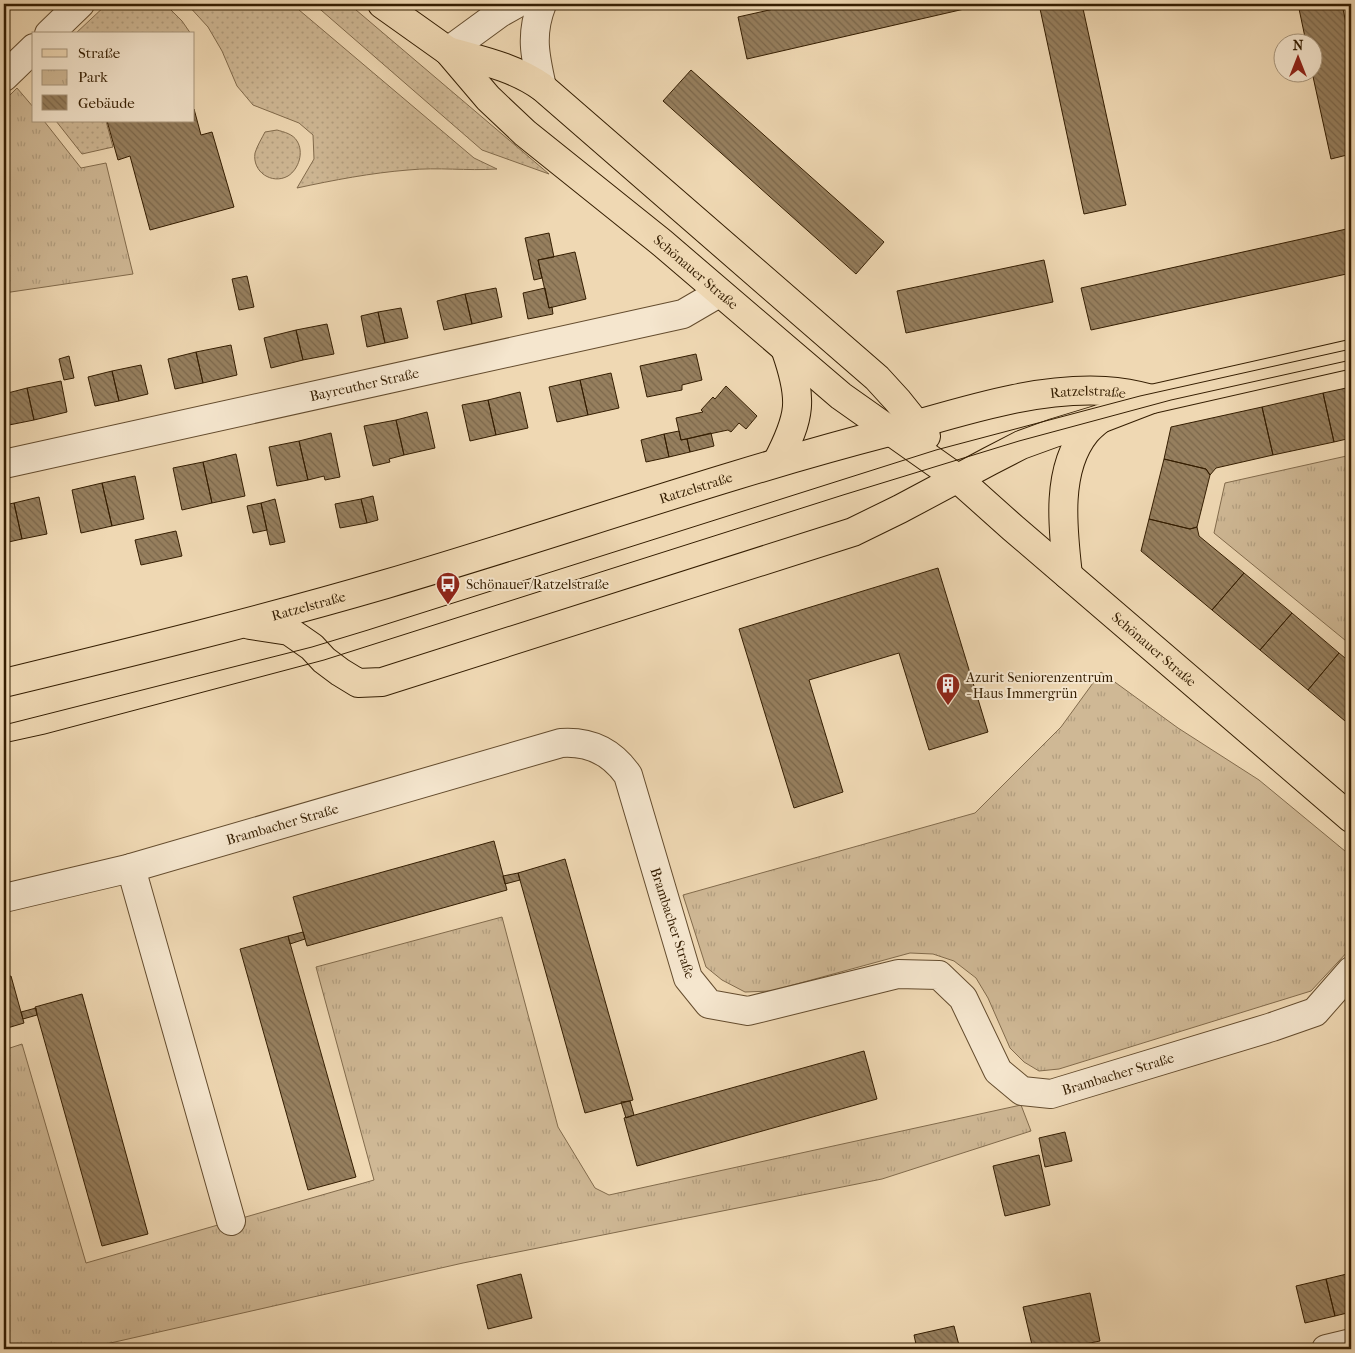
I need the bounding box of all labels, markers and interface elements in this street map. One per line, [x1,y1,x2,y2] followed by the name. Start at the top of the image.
[32,32,195,122] legend
[1272,32,1322,82] north arrow
[1293,37,1304,54] text: N
[78,44,121,62] text: Straße
[78,68,108,86] text: Park
[78,94,135,112] text: Gebäude
[650,231,741,313] street label: Schönauer Straße
[308,365,421,405] street label: Bayreuther Straße
[1049,383,1127,402] street label: Ratzelstraße
[657,469,735,508] street label: Ratzelstraße
[435,571,461,605] bus stop icon: Schönauer/Ratzelstraße
[466,576,609,593] place label: Schönauer/Ratzelstraße
[270,588,347,625] street label: Ratzelstraße
[1108,609,1200,690] street label: Schönauer Straße
[965,669,1113,702] place label: Azurit Seniorenzentrum - Haus Immergrün
[935,672,961,706] building icon: Azurit Seniorenzentrum - Haus Immergrün
[224,800,341,849] street label: Brambacher Straße
[647,865,699,981] street label: Brambacher Straße
[1060,1049,1176,1099] street label: Brambacher Straße

